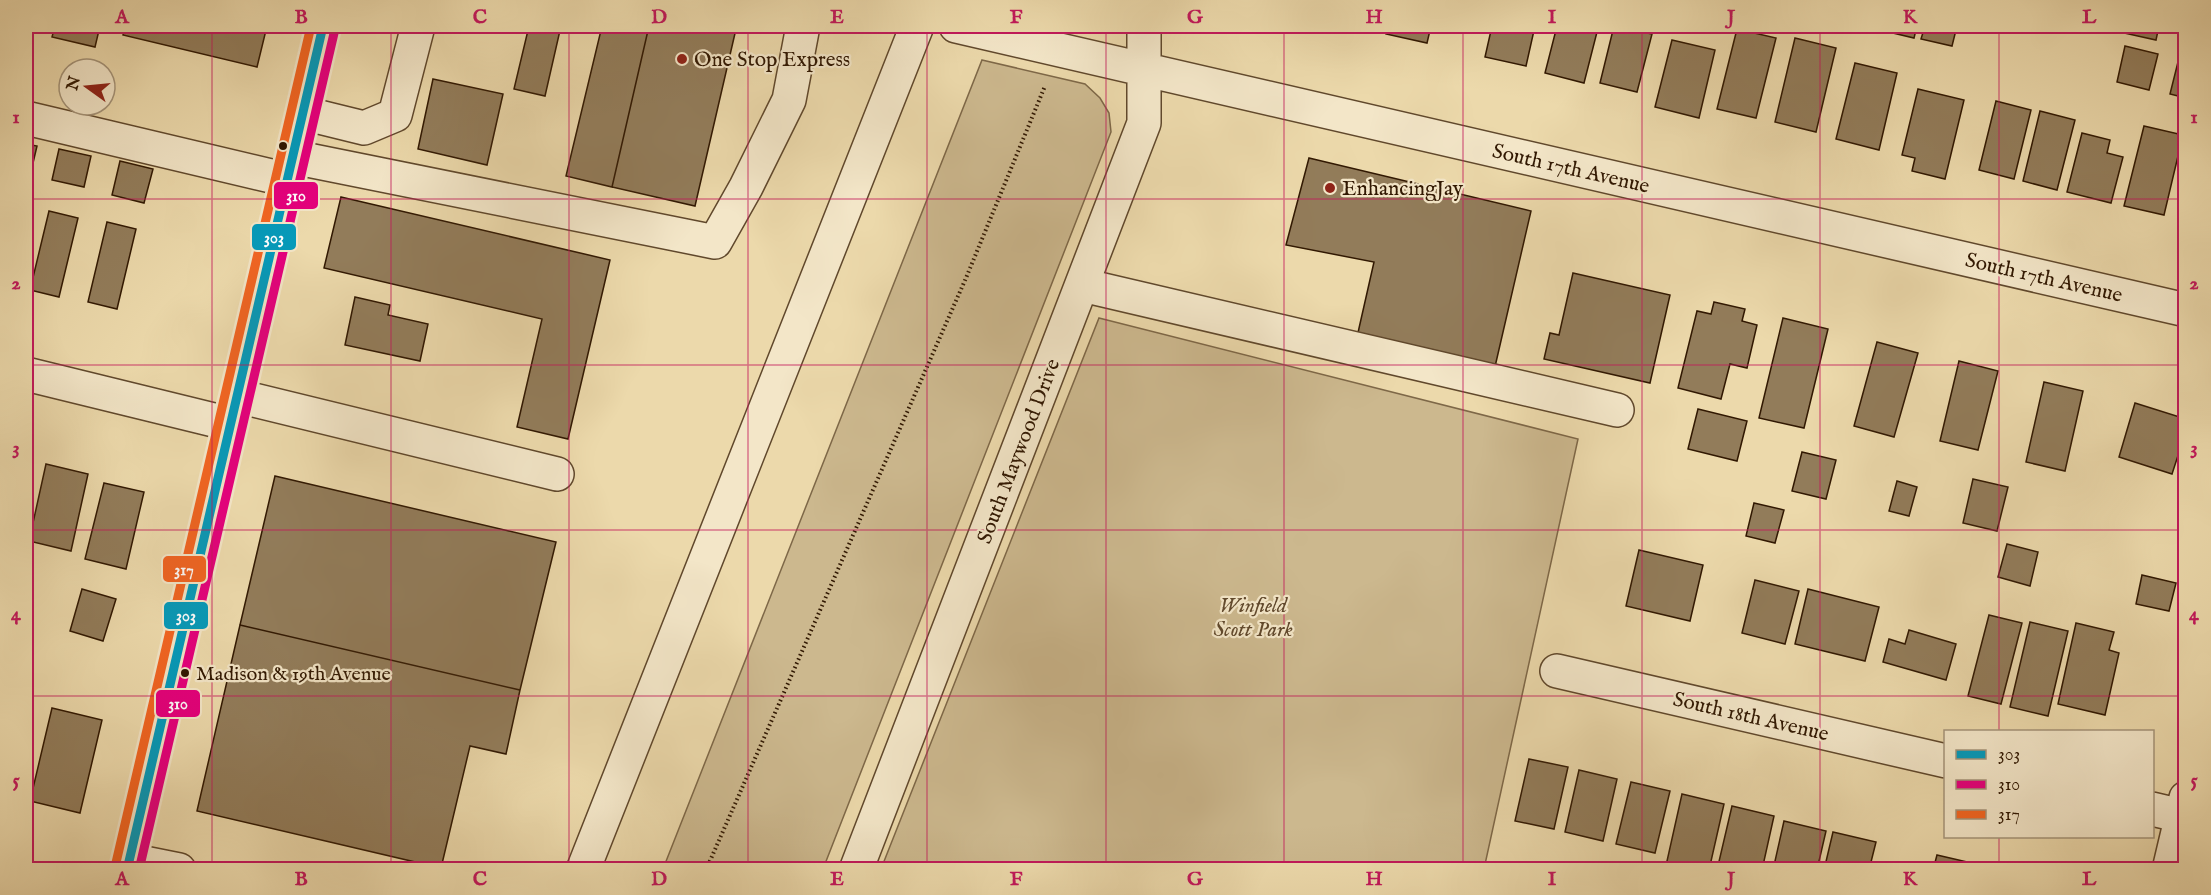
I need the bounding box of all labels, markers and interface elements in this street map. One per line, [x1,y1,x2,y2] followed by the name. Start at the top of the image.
[114,5,130,30] text: A
[294,5,308,30] text: B
[473,5,487,30] text: C
[651,5,667,30] text: D
[830,5,844,30] text: E
[1010,5,1023,30] text: F
[1187,5,1204,30] text: G
[1365,5,1383,30] text: H
[1548,5,1557,30] text: I
[1724,5,1736,30] text: J
[1903,5,1919,30] text: K
[2082,5,2097,30] text: L
[694,47,850,74] place label: One Stop Express
[675,52,689,66] marker: One Stop Express
[57,57,117,117] north arrow
[63,74,86,94] text: N
[12,105,20,130] text: 1
[2190,105,2198,130] text: 1
[1489,138,1652,201] street label: South 17th Avenue
[277,140,289,152] unlabelled marker
[1342,176,1464,203] place label: EnhancingJay
[273,181,319,210] line badge: 310
[1323,181,1337,195] marker: EnhancingJay
[286,187,306,207] text: 310
[251,223,297,251] line badge: 303
[264,229,284,249] text: 303
[1962,247,2125,310] street label: South 17th Avenue
[11,271,21,296] text: 2
[2189,271,2199,296] text: 2
[972,355,1067,548] street label: South Maywood Drive
[12,436,20,461] text: 3
[2190,436,2198,461] text: 3
[162,555,207,583] line badge: 317
[174,561,194,581] text: 317
[1213,593,1293,644] park label: Winfield Scott Park
[163,601,209,630] line badge: 303
[11,602,22,627] text: 4
[2189,602,2200,627] text: 4
[176,607,196,627] text: 303
[196,662,391,687] place label: Madison & 19th Avenue
[179,667,191,679] marker: Madison & 19th Avenue
[1670,686,1832,749] street label: South 18th Avenue
[155,689,201,718] line badge: 310
[168,695,188,715] text: 310
[1944,730,2154,838] legend
[1998,744,2020,767] text: 303
[12,768,20,793] text: 5
[2190,768,2198,793] text: 5
[1998,774,2020,797] text: 310
[1998,804,2020,827] text: 317
[114,867,130,892] text: A
[294,867,308,892] text: B
[473,867,487,892] text: C
[651,867,667,892] text: D
[830,867,844,892] text: E
[1010,867,1023,892] text: F
[1187,867,1204,892] text: G
[1365,867,1383,892] text: H
[1548,867,1557,892] text: I
[1724,867,1736,892] text: J
[1903,867,1919,892] text: K
[2082,867,2097,892] text: L

